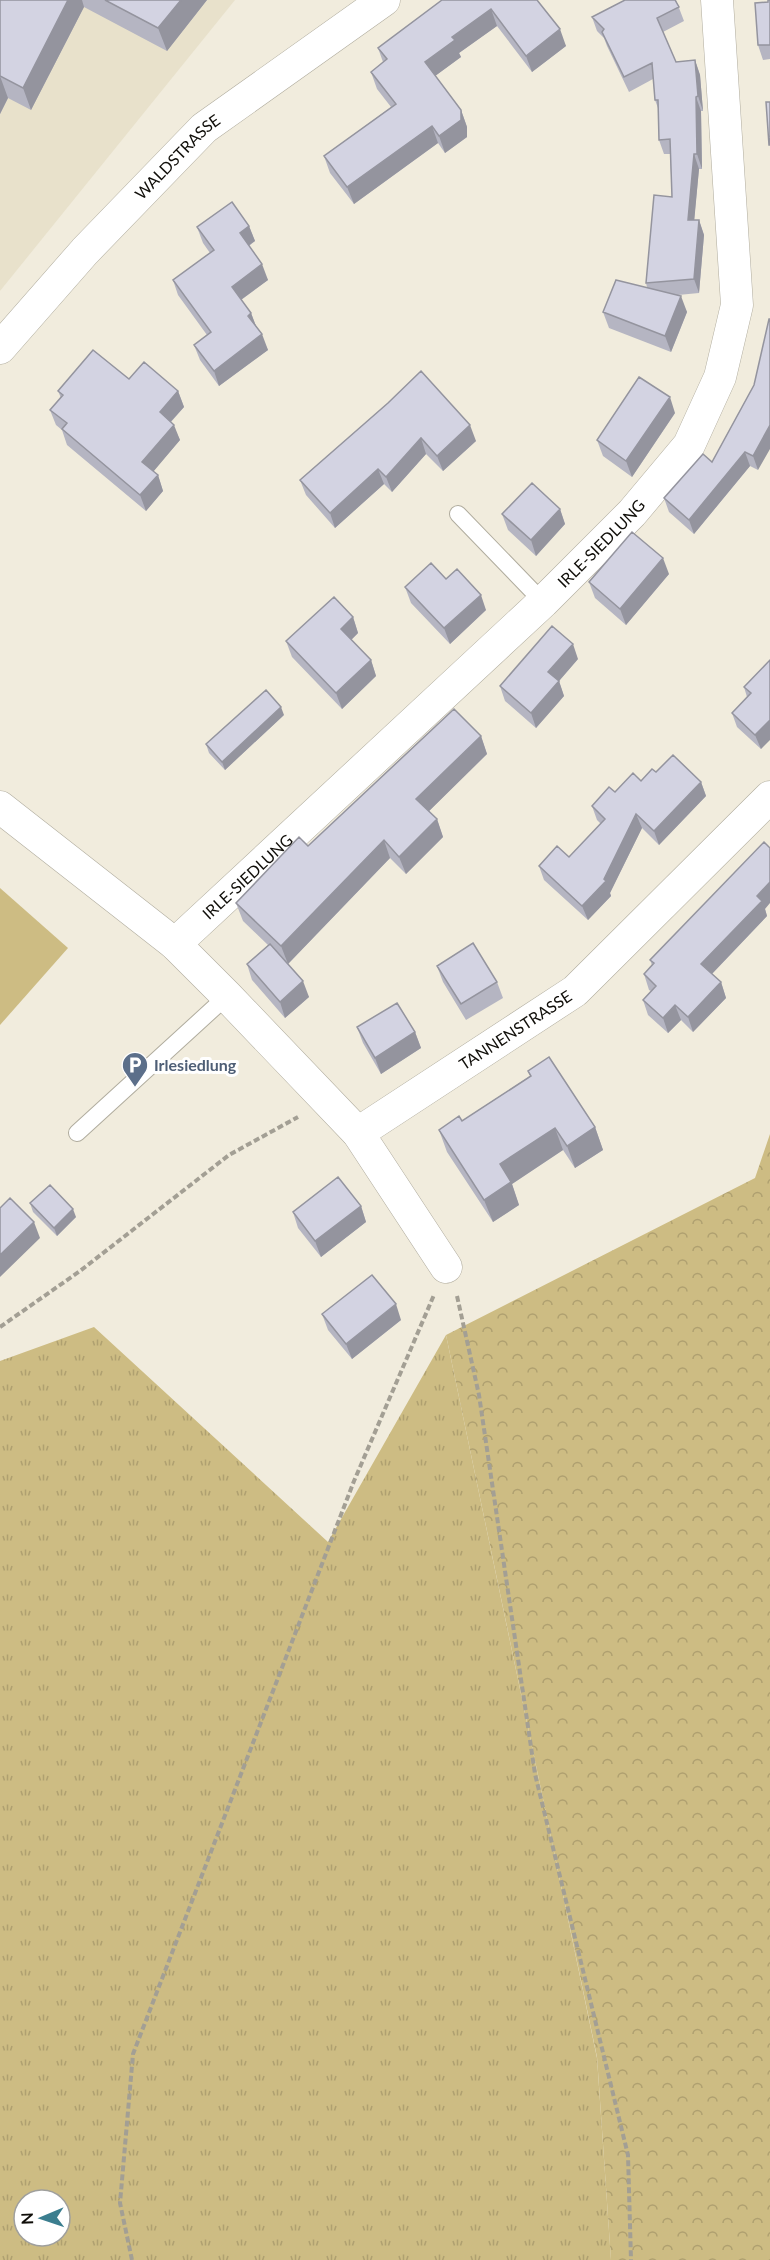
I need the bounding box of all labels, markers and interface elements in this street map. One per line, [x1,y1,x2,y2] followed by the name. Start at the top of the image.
[130,110,223,203] street label: WALDSTRASSE
[553,495,648,591] street label: IRLE-SIEDLUNG
[198,830,296,923] street label: IRLE-SIEDLUNG
[455,986,575,1073] street label: TANNENSTRASSE
[120,1050,150,1088] parking icon: Irlesiedlung
[154,1055,237,1074] place label: Irlesiedlung
[12,2188,72,2248] north arrow
[17,2212,36,2225] text: N

